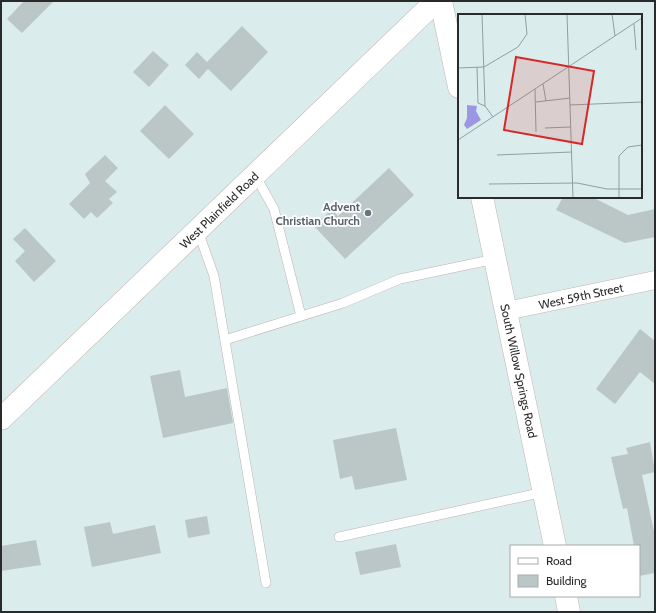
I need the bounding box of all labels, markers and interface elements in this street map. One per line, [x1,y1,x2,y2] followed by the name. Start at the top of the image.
[458,14,642,198] inset map
[176,168,262,252] street label: West Plainfield Road
[275,199,360,228] place label: Advent Christian Church
[363,208,373,218] marker: Advent Christian Church
[537,280,625,312] street label: West 59th Street
[497,302,541,440] street label: South Willow Springs Road
[510,545,640,597] legend
[546,553,572,568] text: Road
[546,573,588,588] text: Building

